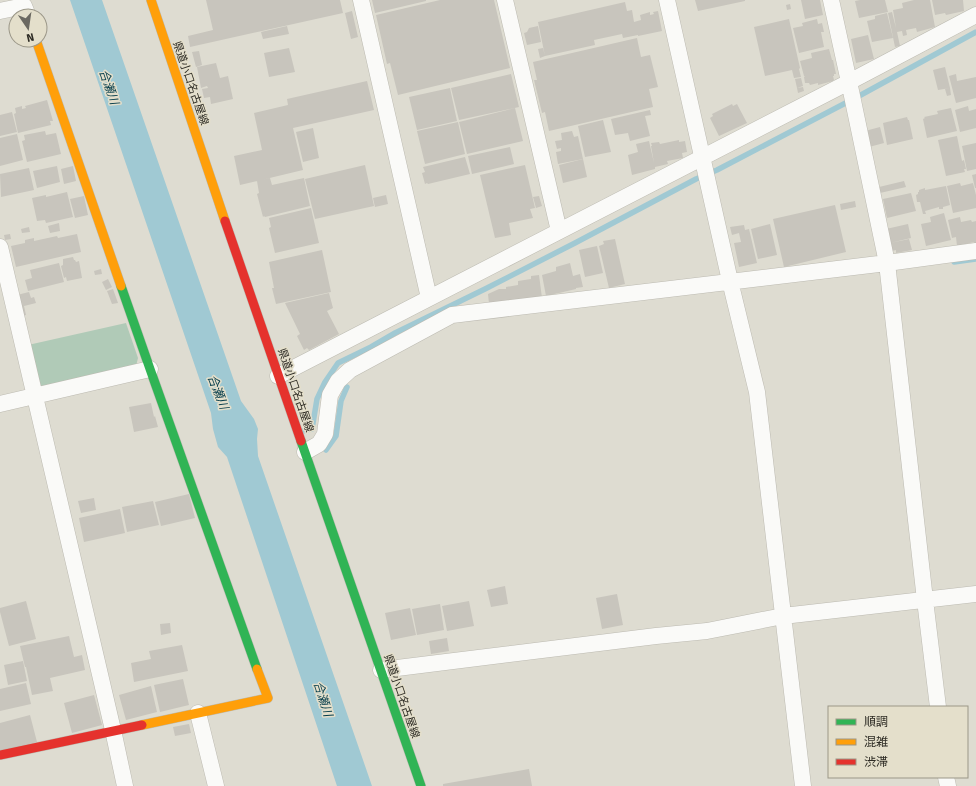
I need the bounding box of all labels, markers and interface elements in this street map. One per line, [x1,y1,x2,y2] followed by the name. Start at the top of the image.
[8,8,48,48] north arrow
[25,30,35,44] text: N
[170,39,211,127] street label: 県道小口名古屋線
[97,68,122,108] water label: 合瀬川
[275,346,316,434] street label: 県道小口名古屋線
[205,373,232,413] water label: 合瀬川
[381,652,422,740] street label: 県道小口名古屋線
[311,680,336,720] water label: 合瀬川
[828,706,968,778] legend
[864,715,888,729] text: 順調
[864,735,888,749] text: 混雑
[864,755,888,769] text: 渋滞

